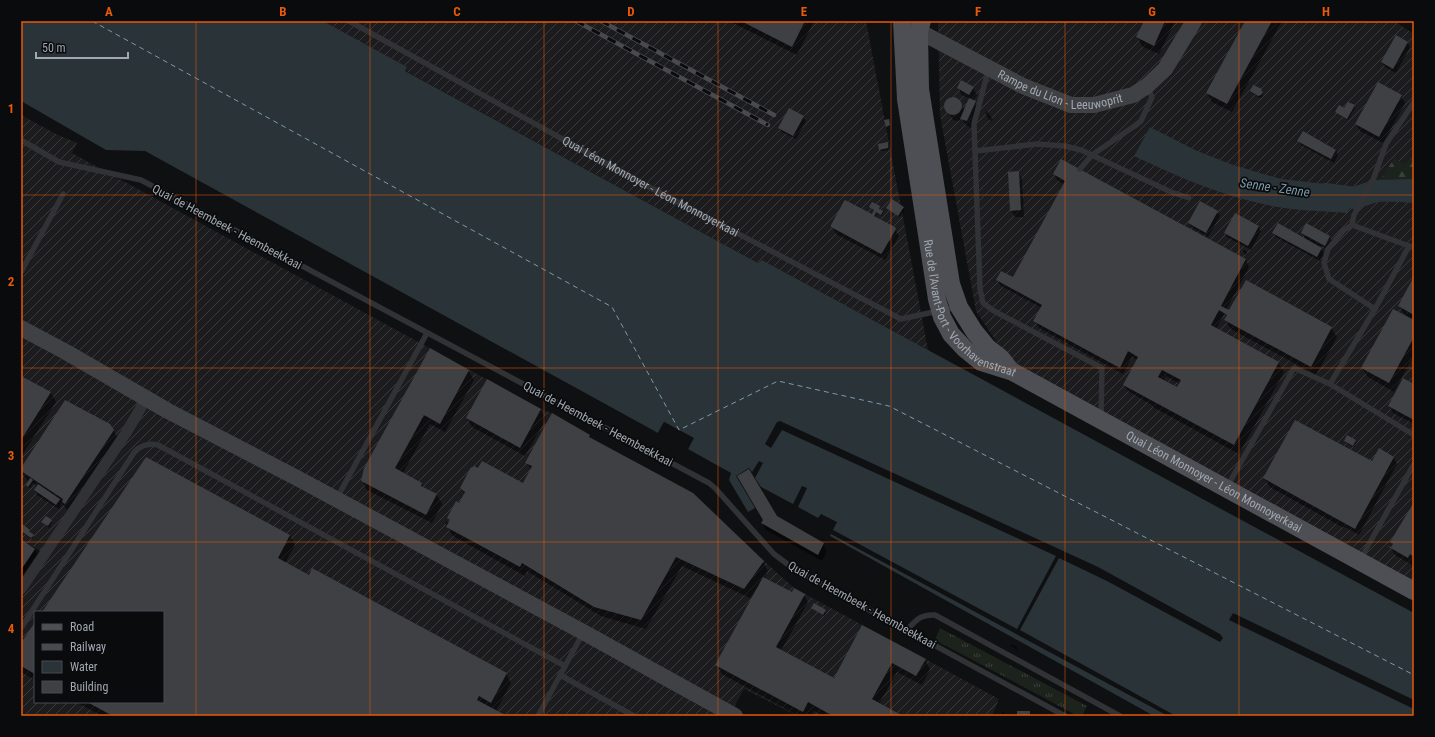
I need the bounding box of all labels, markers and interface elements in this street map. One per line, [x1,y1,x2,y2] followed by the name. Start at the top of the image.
[105,4,113,19] text: A
[279,4,287,19] text: B
[453,4,461,19] text: C
[627,4,635,19] text: D
[801,4,808,19] text: E
[975,4,981,19] text: F
[1148,4,1156,19] text: G
[1322,4,1330,19] text: H
[36,34,128,60] scale bar
[42,41,66,55] text: 50 m
[995,67,1124,112] street label: Rampe du Lion - Leeuwoprit
[8,101,14,116] text: 1
[560,133,741,240] street label: Quai Léon Monnoyer - Léon Monnoyerkaai
[1239,175,1311,200] water label: Senne - Zenne
[150,182,304,272] street label: Quai de Heembeek - Heembeekkaai
[921,239,1019,380] street label: Rue de l'Avant-Port - Voorhavenstraat
[8,274,15,289] text: 2
[521,379,675,469] street label: Quai de Heembeek - Heembeekkaai
[1124,428,1304,535] street label: Quai Léon Monnoyer - Léon Monnoyerkaai
[8,448,14,463] text: 3
[785,558,939,652] street label: Quai de Heembeek - Heembeekkaai
[34,611,164,703] legend
[70,620,94,634] text: Road
[8,621,15,636] text: 4
[70,640,106,654] text: Railway
[70,660,98,674] text: Water
[70,680,108,694] text: Building

